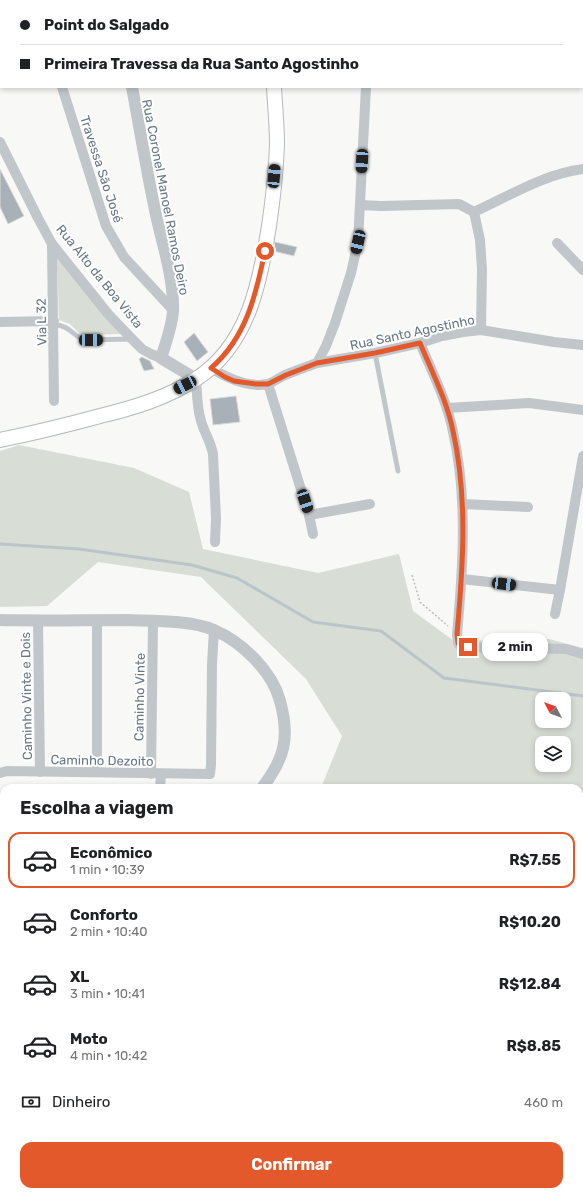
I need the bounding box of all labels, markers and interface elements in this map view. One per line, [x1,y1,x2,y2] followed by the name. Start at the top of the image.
[44,16,169,34] text: Point do Salgado
[44,55,359,73] text: Primeira Travessa da Rua Santo Agostinho
[139,98,192,296] street label: Rua Coronel Manoel Ramos Deiro
[77,114,126,225] street label: Travessa São José
[355,149,369,173] car
[267,164,281,188] car
[53,222,146,331] street label: Rua Alto da Boa Vista
[349,229,367,255] car
[256,242,274,260] route start
[34,298,49,346] street label: Via L 32
[348,312,476,354] street label: Rua Santo Agostinho
[79,334,103,346] car
[172,374,198,396] car
[296,488,314,514] car
[491,577,517,591] car
[18,631,35,760] street label: Caminho Vinte e Dois
[482,633,548,661] callout: 2 min
[459,638,477,656] route end
[497,639,533,654] text: 2 min
[131,653,148,741] street label: Caminho Vinte
[535,692,571,728] north arrow
[535,692,571,772] map controls
[535,736,571,772] button: layers
[50,752,154,769] street label: Caminho Dezoito
[20,797,173,819] text: Escolha a viagem
[22,842,58,878] icon: car
[70,844,152,862] text: Econômico
[509,851,561,869] text: R$7.55
[70,862,145,877] text: 1 min · 10:39
[22,904,58,940] icon: car
[70,906,138,924] text: Conforto
[499,913,561,931] text: R$10.20
[70,924,148,939] text: 2 min · 10:40
[22,966,58,1002] icon: car
[70,968,89,986] text: XL
[499,975,561,993] text: R$12.84
[70,986,145,1001] text: 3 min · 10:41
[22,1028,58,1064] icon: car
[70,1030,108,1048] text: Moto
[506,1037,561,1055] text: R$8.85
[70,1048,147,1063] text: 4 min · 10:42
[20,1091,42,1113] icon: cash
[52,1093,110,1111] text: Dinheiro
[524,1095,563,1110] text: 460 m
[20,1142,563,1188] button: Confirmar

